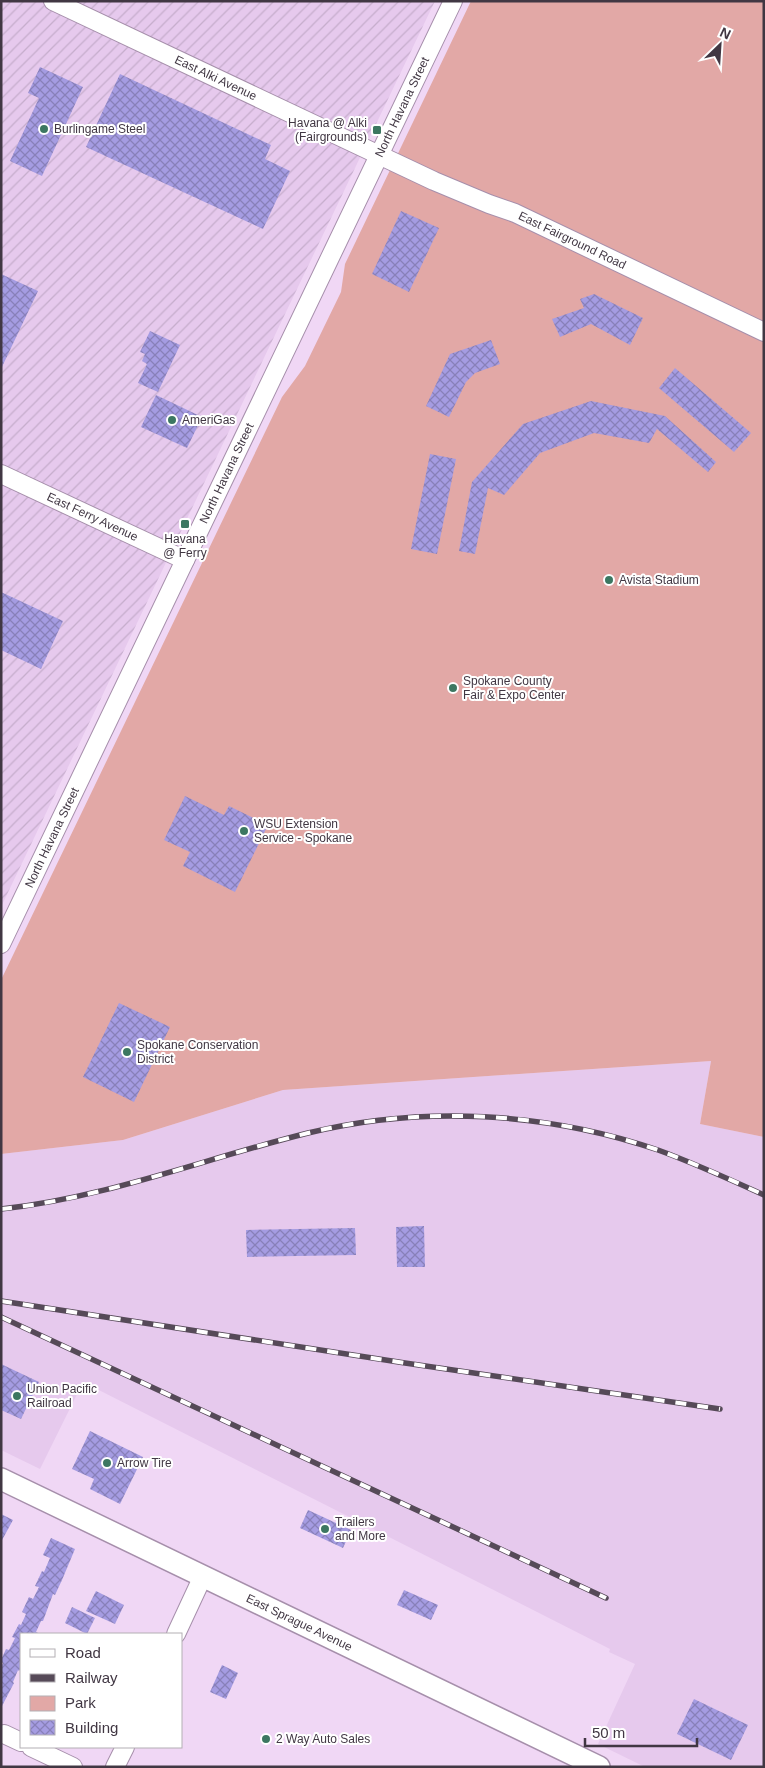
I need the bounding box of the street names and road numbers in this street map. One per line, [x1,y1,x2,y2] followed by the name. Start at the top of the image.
[172,52,259,103] street label: East Alki Avenue
[372,54,432,160] street label: North Havana Street
[516,209,628,272] street label: East Fairground Road
[197,420,257,526] street label: North Havana Street
[45,490,140,544] street label: East Ferry Avenue
[22,785,82,890] street label: North Havana Street
[244,1591,355,1654] street label: East Sprague Avenue

